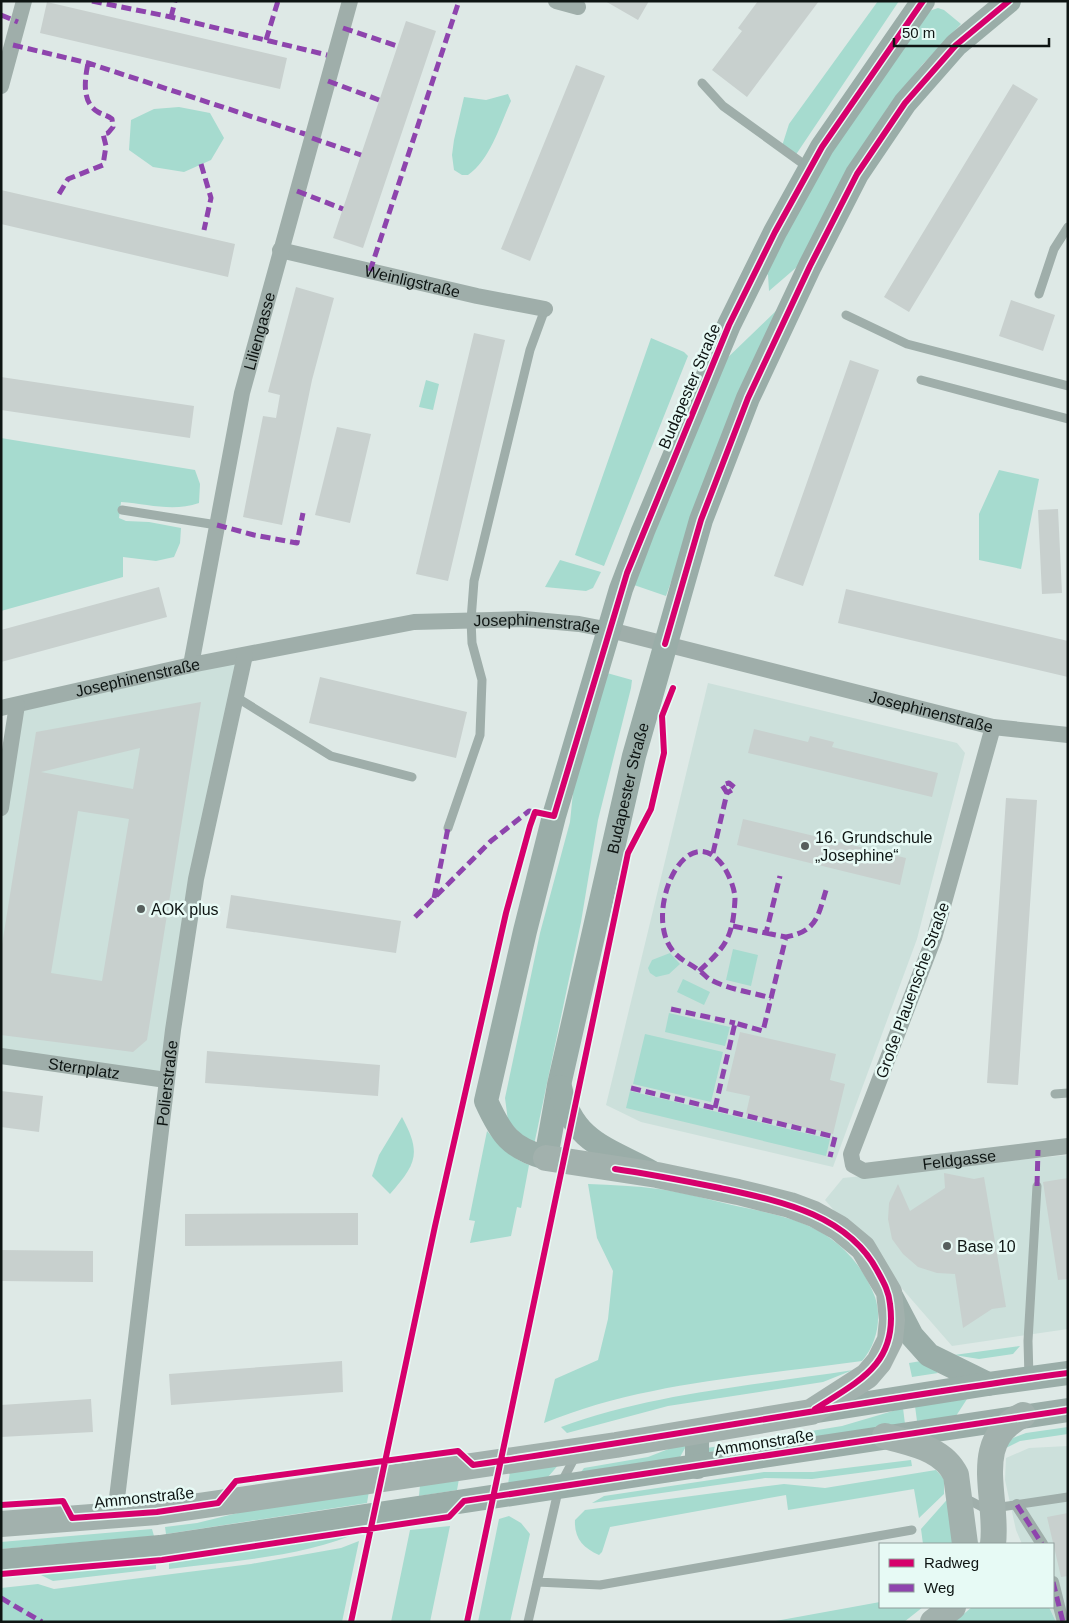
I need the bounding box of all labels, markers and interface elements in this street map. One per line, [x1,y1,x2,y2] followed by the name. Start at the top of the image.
[894,15,1049,47] scale bar
[902,24,935,41] text: 50 m
[363,262,462,301] street label: Weinligstraße
[241,290,278,372] street label: Liliengasse
[655,321,724,451] street label: Budapester Straße
[473,611,602,637] street label: Josephinenstraße
[74,655,201,700] street label: Josephinenstraße
[867,688,995,736] street label: Josephinenstraße
[604,720,652,855] street label: Budapester Straße
[815,829,933,864] place label: 16. Grundschule „Josephine“
[799,840,811,852] marker: 16. Grundschule „Josephine“
[873,900,952,1080] street label: Große Plauensche Straße
[151,901,219,918] place label: AOK plus
[135,903,147,915] marker: AOK plus
[154,1039,181,1127] street label: Polierstraße
[47,1055,121,1082] street label: Sternplatz
[921,1147,997,1173] street label: Feldgasse
[957,1238,1016,1255] place label: Base 10
[941,1240,953,1252] marker: Base 10
[713,1426,815,1459] street label: Ammonstraße
[93,1484,195,1511] street label: Ammonstraße
[879,1543,1054,1608] legend
[924,1554,979,1571] text: Radweg
[924,1579,955,1596] text: Weg

